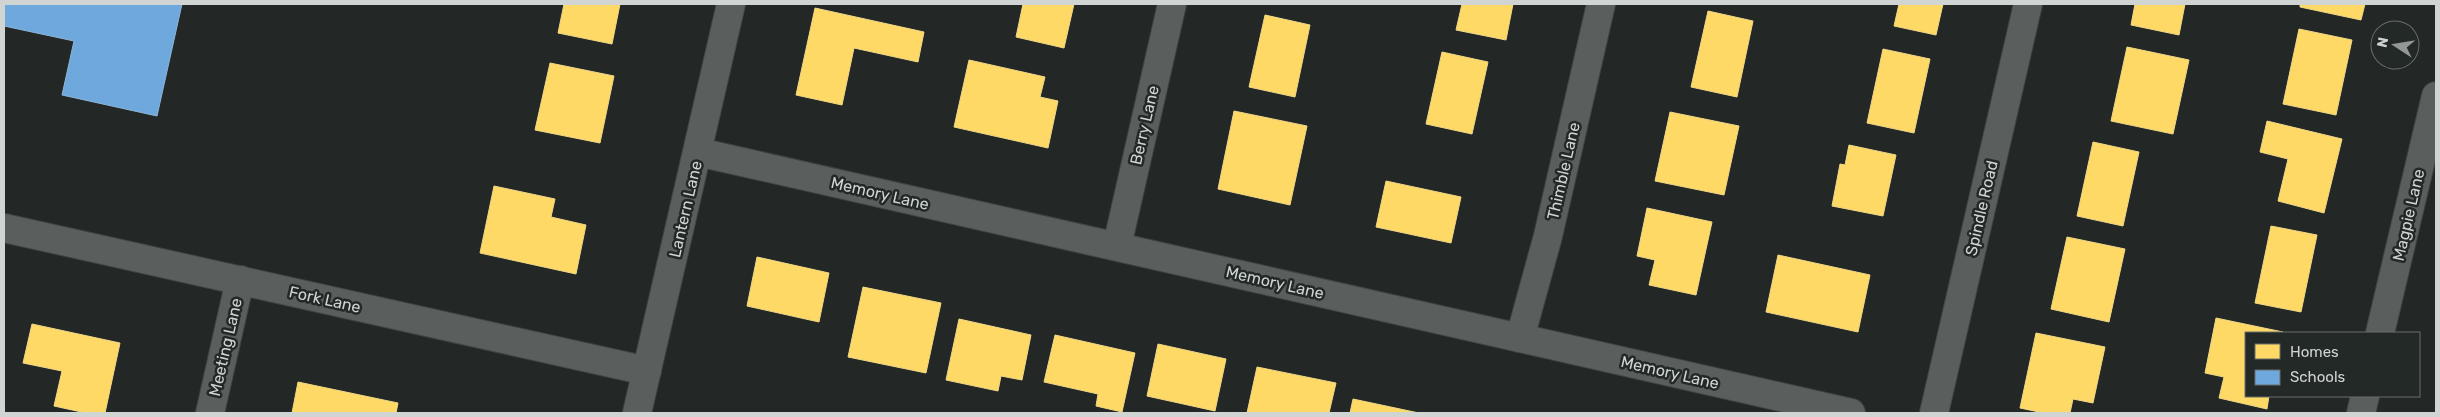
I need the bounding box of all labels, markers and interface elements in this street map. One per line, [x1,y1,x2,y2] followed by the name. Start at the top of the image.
[2370,20,2420,70] north arrow
[2373,36,2392,49] text: N
[1126,84,1163,167] street label: Berry Lane
[1543,120,1584,222] street label: Thimble Lane
[665,159,706,259] street label: Lantern Lane
[1961,159,2002,258] street label: Spindle Road
[2389,167,2428,263] street label: Magpie Lane
[829,173,931,214] street label: Memory Lane
[1224,262,1326,303] street label: Memory Lane
[287,282,363,317] street label: Fork Lane
[205,296,246,398] street label: Meeting Lane
[2245,332,2420,397] legend
[2290,343,2339,361] text: Homes
[1619,352,1721,393] street label: Memory Lane
[2290,368,2346,386] text: Schools

